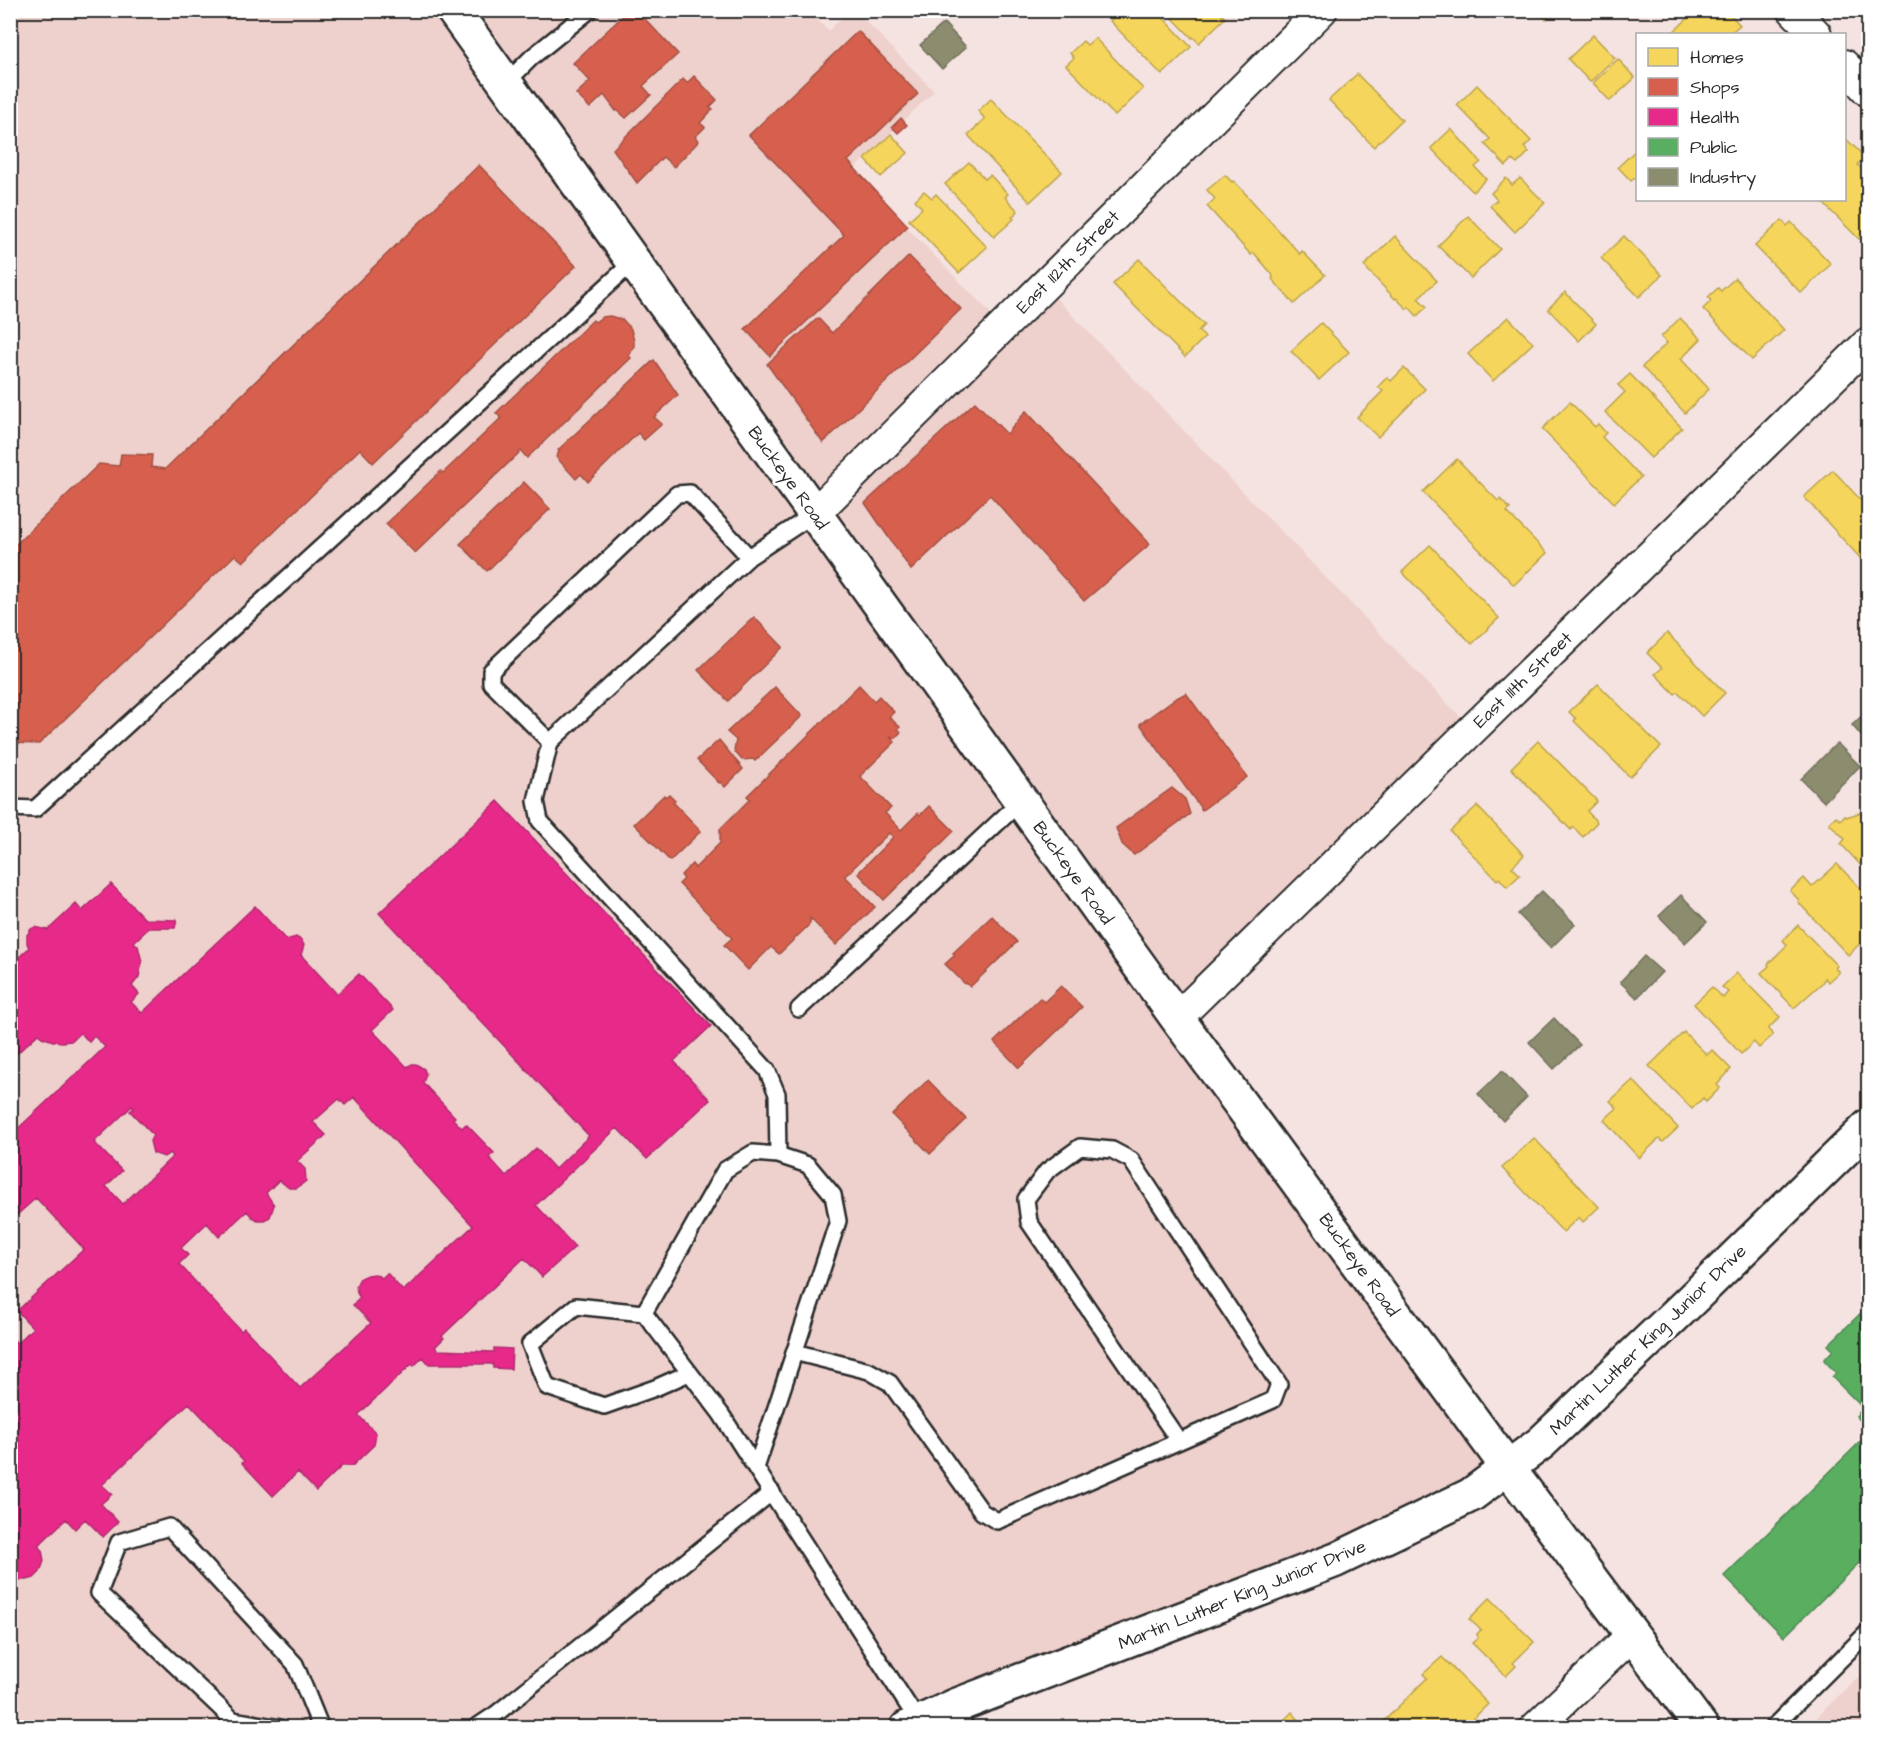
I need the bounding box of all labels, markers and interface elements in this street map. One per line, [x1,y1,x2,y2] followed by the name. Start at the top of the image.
[1636,33,1846,201] legend
[1690,45,1744,70] text: Homes
[1690,75,1740,100] text: Shops
[1690,105,1739,130] text: Health
[1690,135,1738,160] text: Public
[1690,165,1756,191] text: Industry
[1011,204,1126,319] street label: East 112th Street
[741,421,834,535] street label: Buckeye Road
[1468,626,1579,734] street label: East 111th Street
[1026,816,1119,930] street label: Buckeye Road
[1312,1208,1405,1322] street label: Buckeye Road
[1544,1239,1753,1442] street label: Martin Luther King Junior Drive
[1114,1534,1370,1657] street label: Martin Luther King Junior Drive

